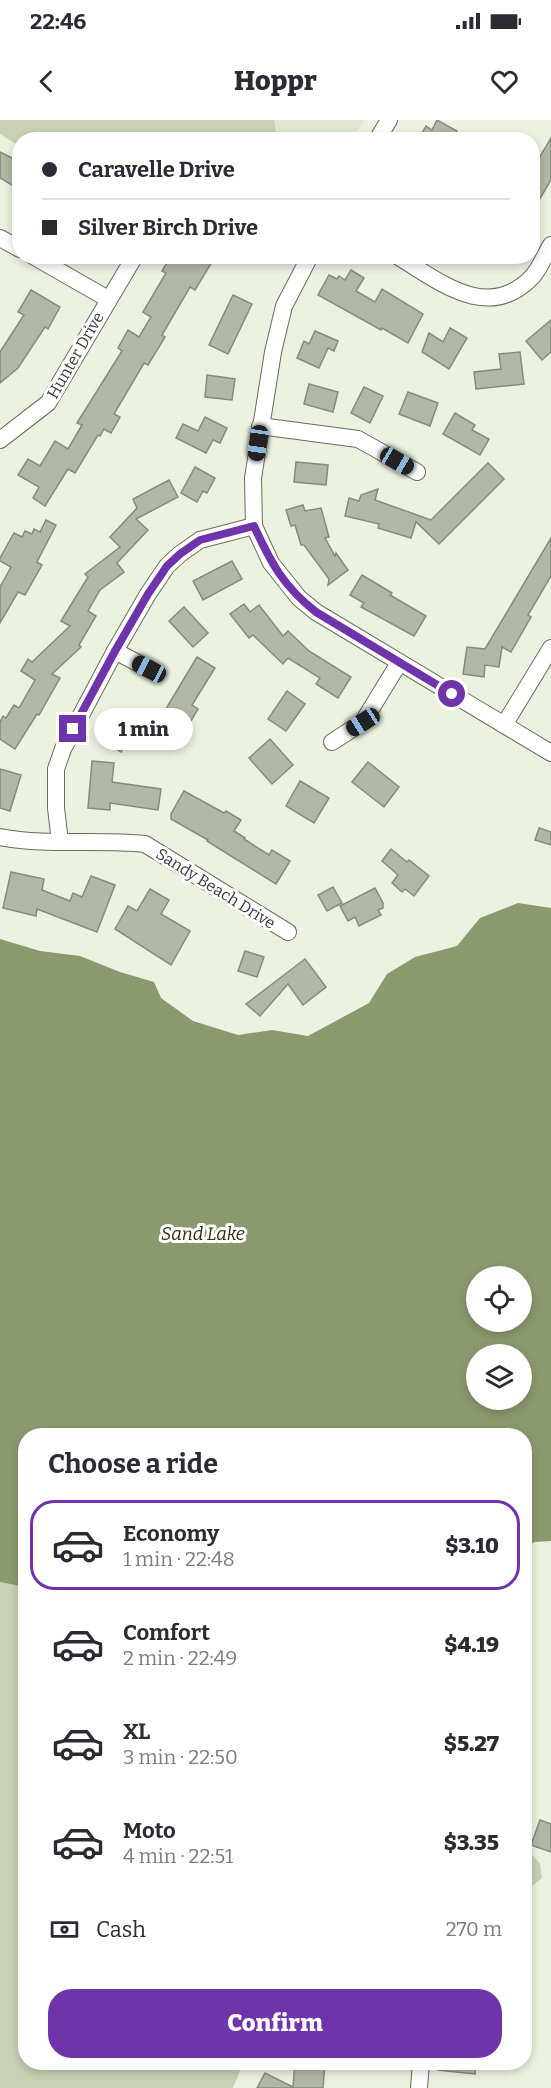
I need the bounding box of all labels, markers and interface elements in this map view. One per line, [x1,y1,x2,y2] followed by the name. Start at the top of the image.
[30,8,86,35] text: 22:46
[30,65,63,98] icon: back
[234,65,317,97] text: Hoppr
[488,65,521,98] icon: heart
[78,156,235,183] text: Caravelle Drive
[78,214,258,241] text: Silver Birch Drive
[43,309,108,402] street label: Hunter Drive
[247,424,269,462] car
[377,444,417,478] car
[129,653,169,685] car
[438,680,465,707] route start
[343,705,383,739] car
[94,708,193,750] callout: 1 min
[59,715,86,742] route end
[118,717,169,741] text: 1 min
[153,844,279,933] street label: Sandy Beach Drive
[161,1223,245,1245] water label: Sand Lake
[466,1266,532,1410] map controls
[466,1266,532,1332] button: locate
[466,1344,532,1410] button: layers
[48,1448,218,1480] text: Choose a ride
[51,1518,105,1572] icon: car
[123,1520,219,1547] text: Economy
[445,1532,499,1559] text: $3.10
[123,1547,235,1571] text: 1 min · 22:48
[51,1617,105,1671] icon: car
[123,1619,210,1646] text: Comfort
[444,1631,499,1658] text: $4.19
[123,1646,237,1670] text: 2 min · 22:49
[51,1716,105,1770] icon: car
[123,1718,150,1745] text: XL
[444,1730,499,1757] text: $5.27
[123,1745,238,1769] text: 3 min · 22:50
[51,1815,105,1869] icon: car
[123,1817,176,1844] text: Moto
[444,1829,499,1856] text: $3.35
[123,1844,233,1868] text: 4 min · 22:51
[48,1913,81,1946] icon: cash
[96,1916,146,1943] text: Cash
[446,1917,502,1941] text: 270 m
[48,1989,502,2058] button: Confirm

